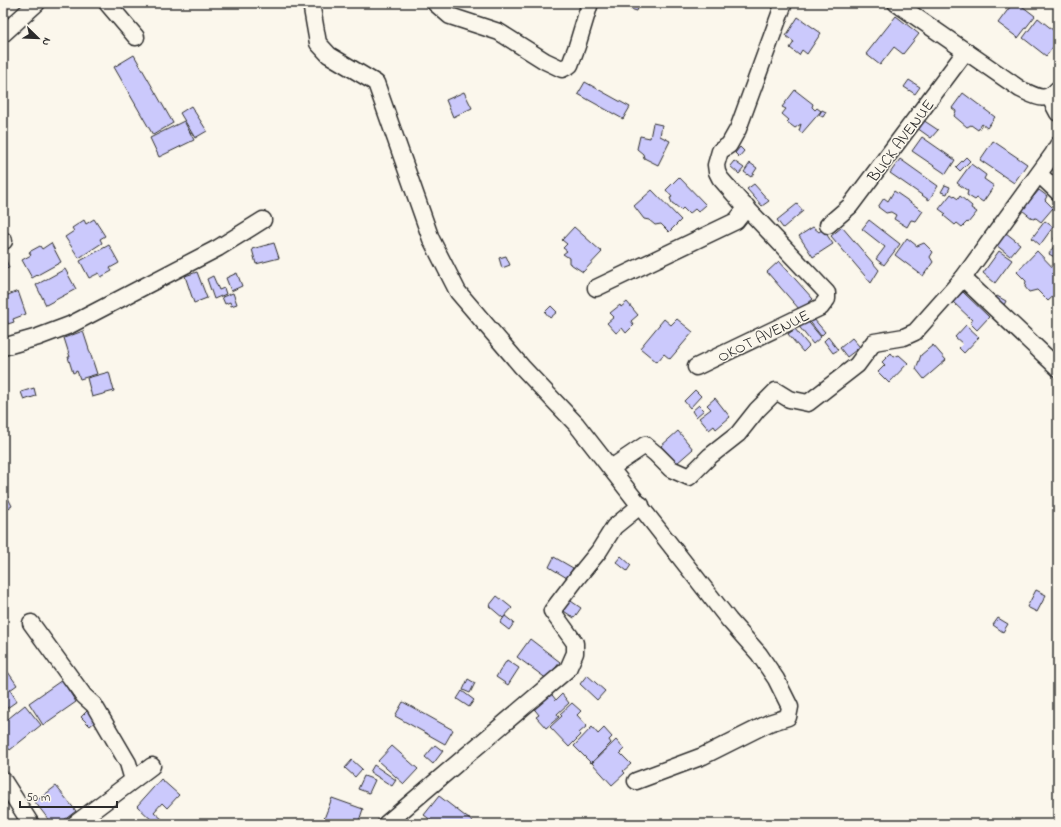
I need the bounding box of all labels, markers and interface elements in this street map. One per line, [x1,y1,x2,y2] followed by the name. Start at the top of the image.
[18,18,58,58] north arrow
[37,35,55,48] text: N
[862,95,941,189] street label: BLICK AVENUE
[714,304,814,369] street label: OKOT AVENUE
[20,783,117,809] scale bar
[26,789,50,807] text: 50 m

